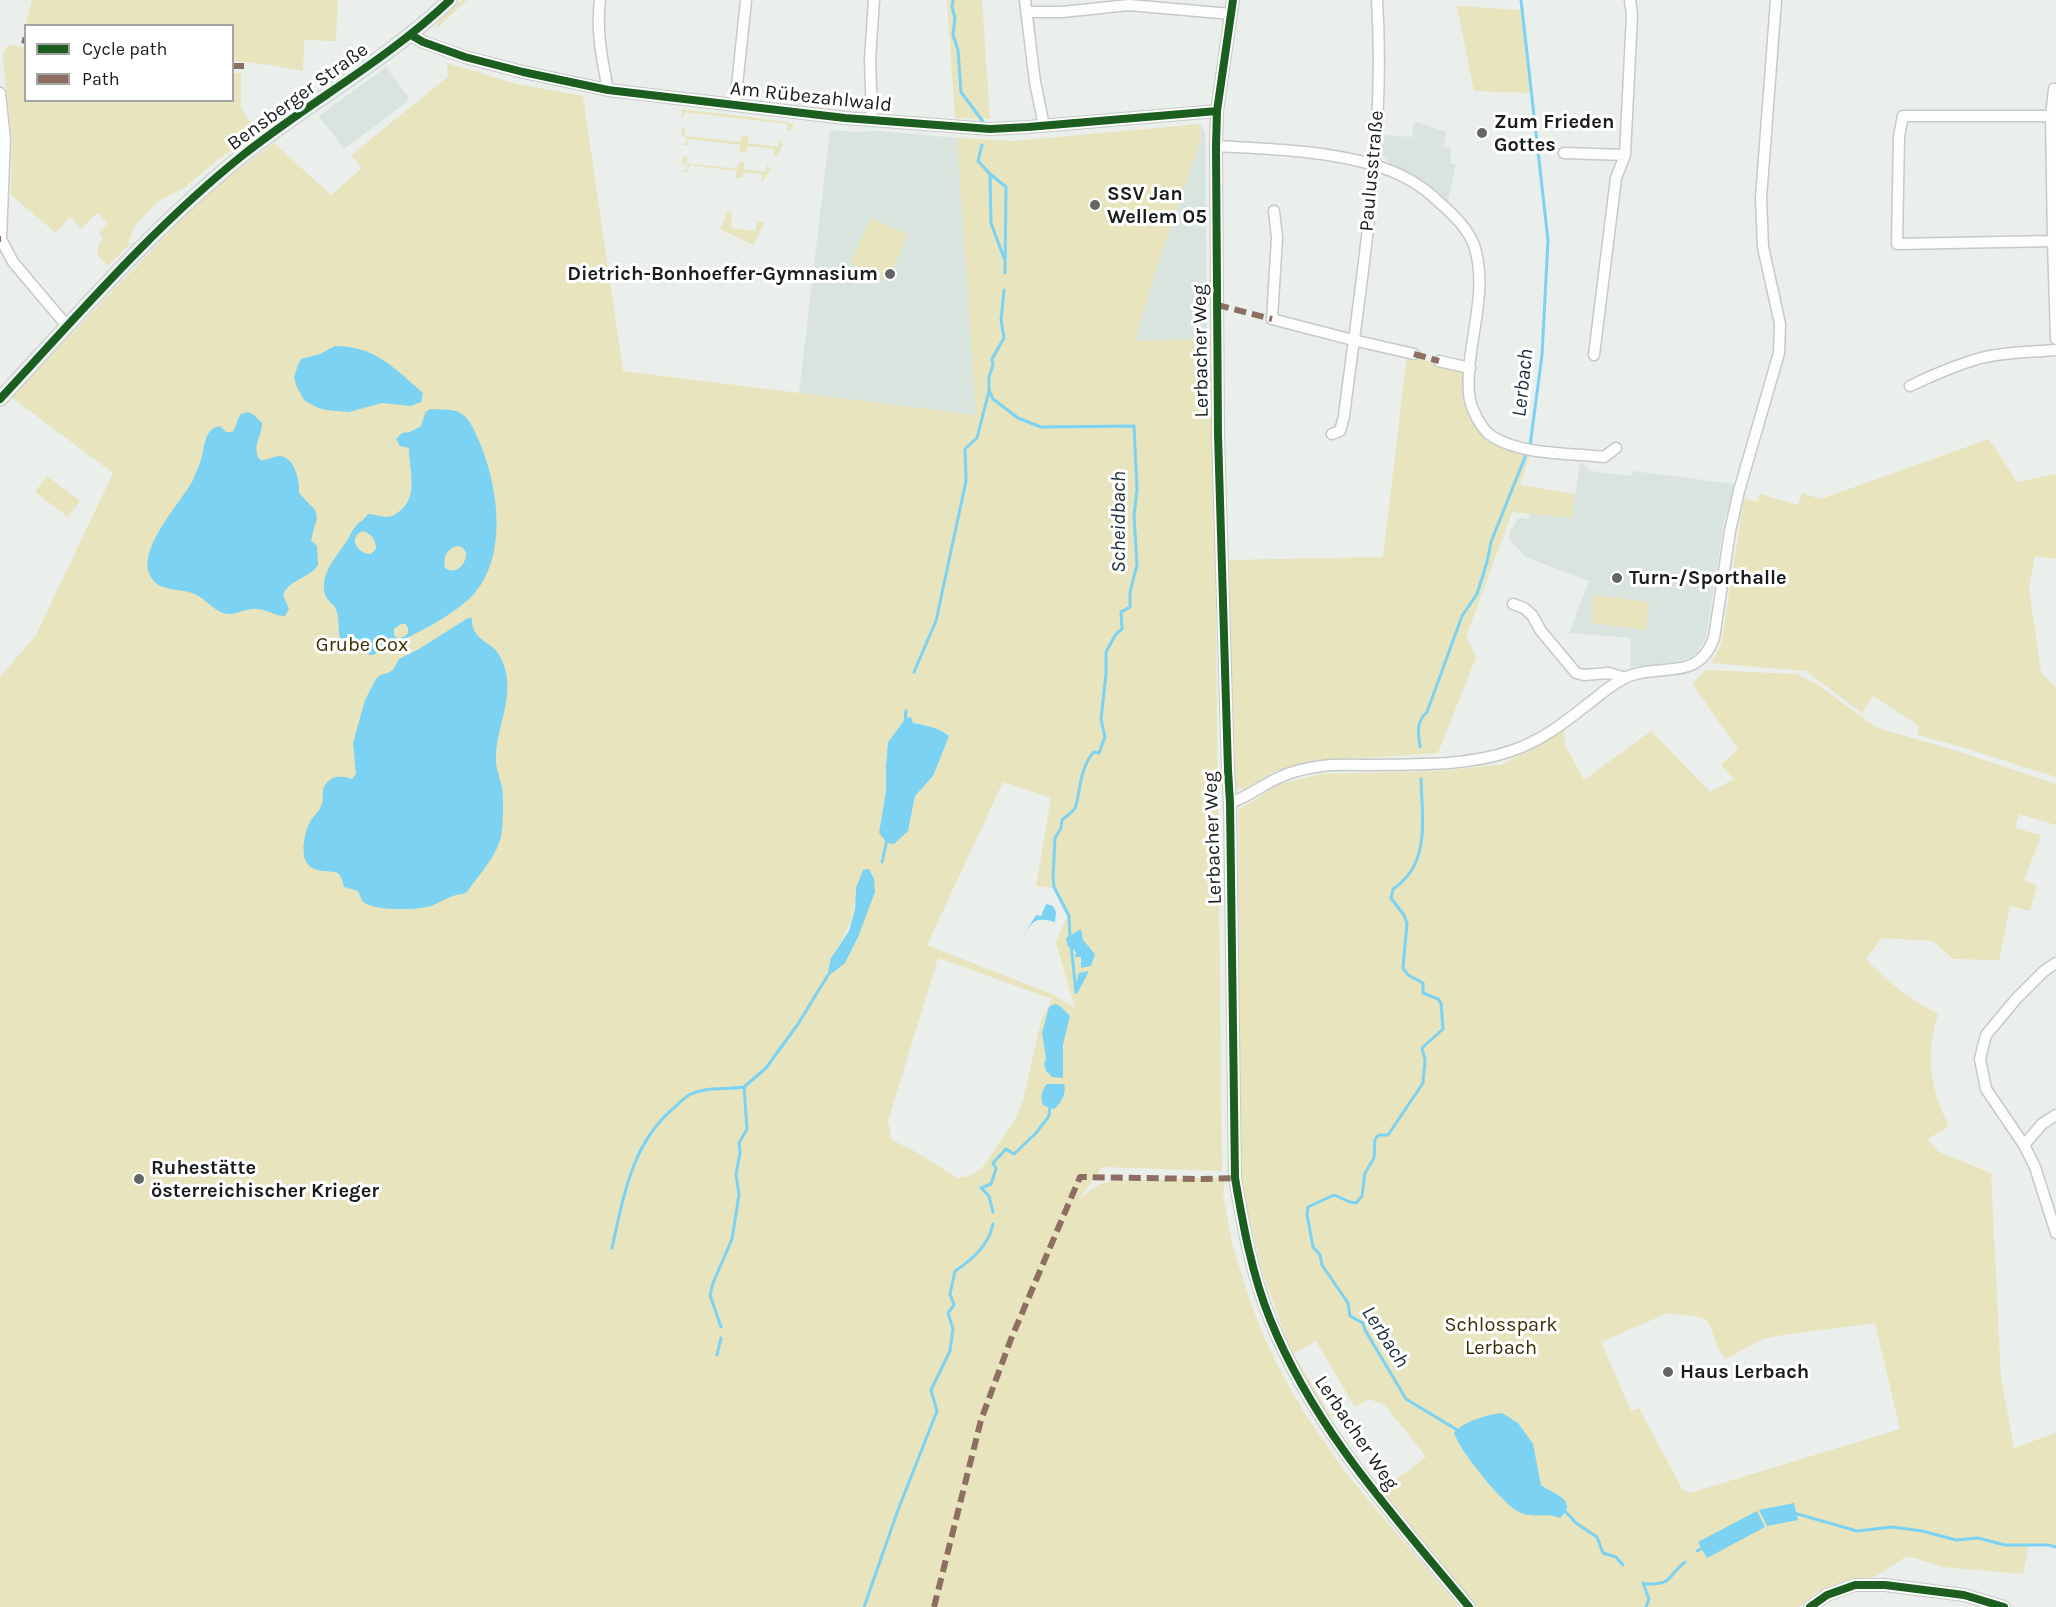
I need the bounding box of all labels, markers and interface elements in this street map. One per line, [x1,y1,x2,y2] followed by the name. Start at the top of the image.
[24,24,234,102] legend
[82,38,167,60] text: Cycle path
[223,38,373,156] street label: Bensberger Straße
[82,68,120,90] text: Path
[729,77,893,117] street label: Am Rübezahlwald
[1355,110,1389,232] street label: Paulusstraße
[1494,110,1614,157] place label: Zum Frieden Gottes
[1475,126,1489,140] marker: Zum Frieden Gottes
[1107,182,1207,229] place label: SSV Jan Wellem 05
[1088,198,1102,212] marker: SSV Jan Wellem 05
[567,262,878,286] place label: Dietrich-Bonhoeffer-Gymnasium
[883,267,897,281] marker: Dietrich-Bonhoeffer-Gymnasium
[1188,284,1214,418] street label: Lerbacher Weg
[1507,348,1539,418] water label: Lerbach
[1106,471,1132,573] water label: Scheidbach
[1629,566,1787,590] place label: Turn-/Sporthalle
[1610,571,1624,585] marker: Turn-/Sporthalle
[316,633,408,657] park label: Grube Cox
[1199,771,1227,905] street label: Lerbacher Weg
[151,1156,379,1203] place label: Ruhestätte österreichischer Krieger
[132,1172,146,1186] marker: Ruhestätte österreichischer Krieger
[1356,1301,1414,1373] water label: Lerbach
[1444,1313,1558,1360] park label: Schlosspark Lerbach
[1680,1360,1809,1384] place label: Haus Lerbach
[1661,1365,1675,1379] marker: Haus Lerbach
[1309,1371,1403,1495] street label: Lerbacher Weg

